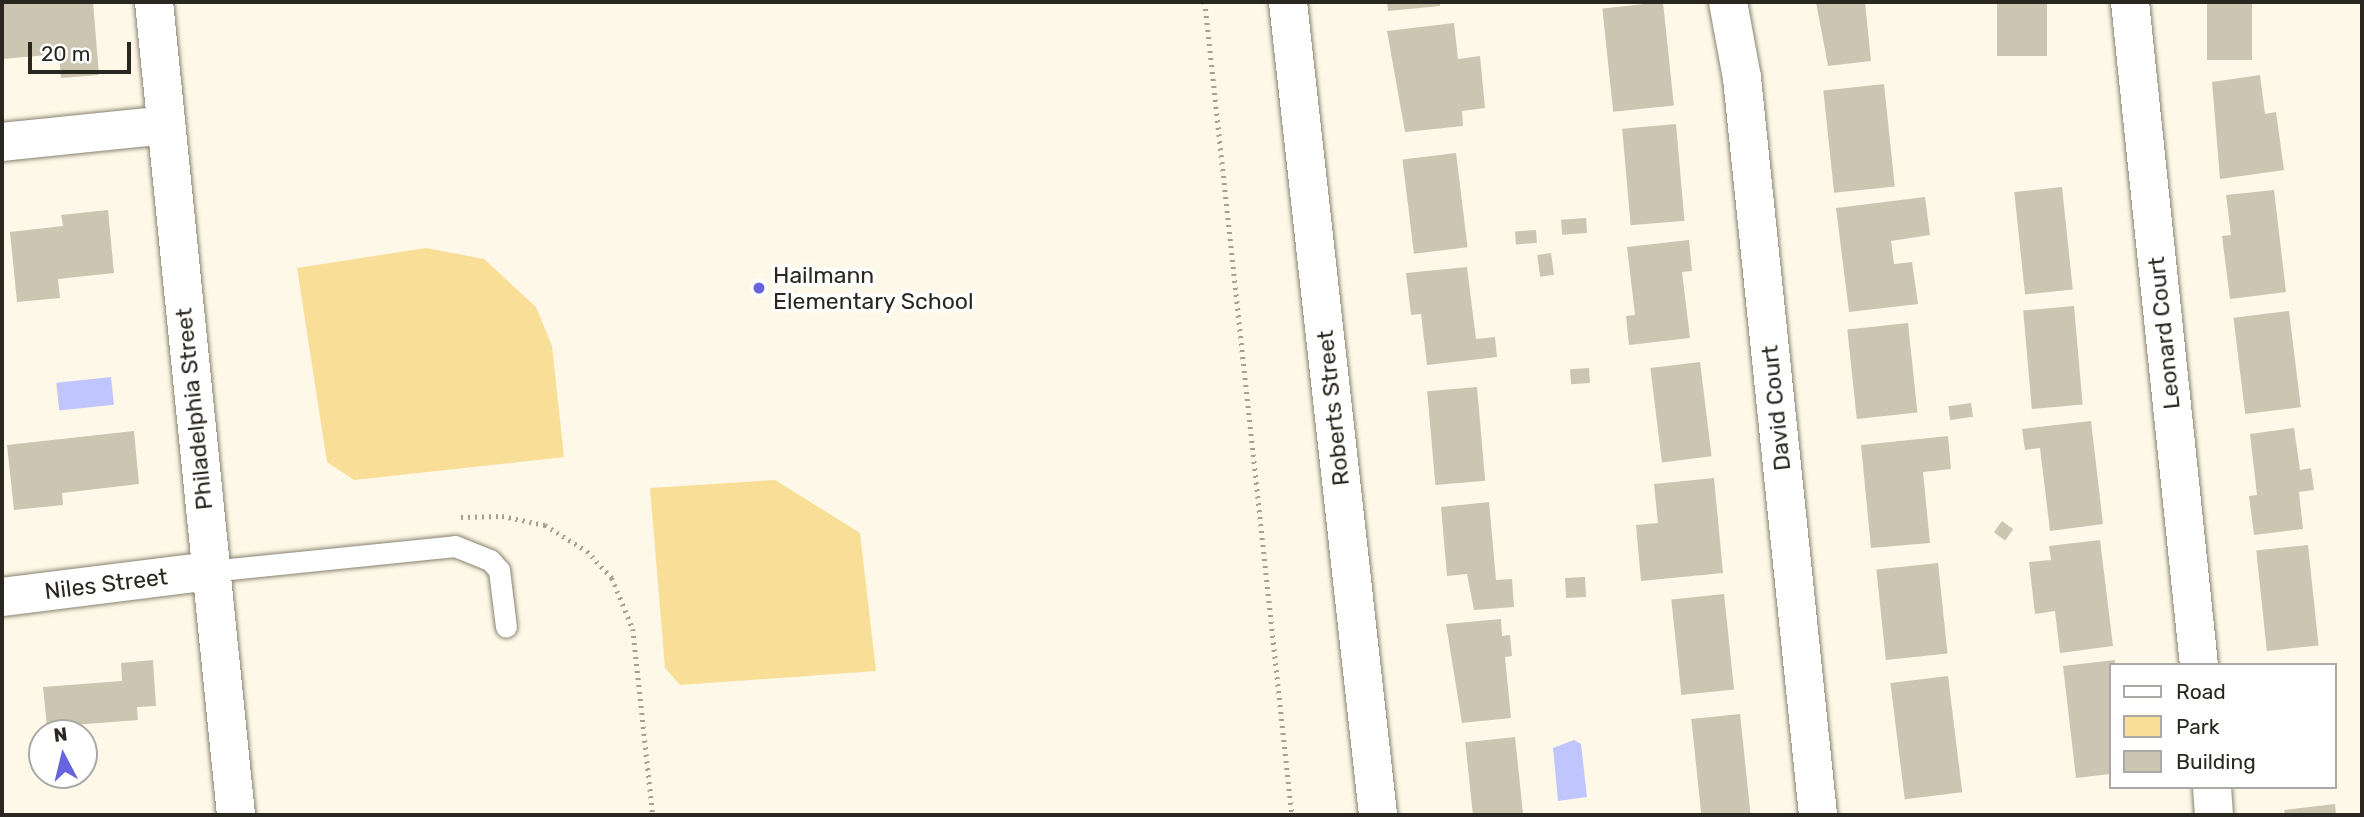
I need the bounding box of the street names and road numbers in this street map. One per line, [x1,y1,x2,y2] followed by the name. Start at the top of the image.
[2142,255,2186,411] street label: Leonard Court
[170,307,218,511] street label: Philadelphia Street
[1311,329,1355,487] street label: Roberts Street
[1756,344,1796,472] street label: David Court
[43,563,169,605] street label: Niles Street

